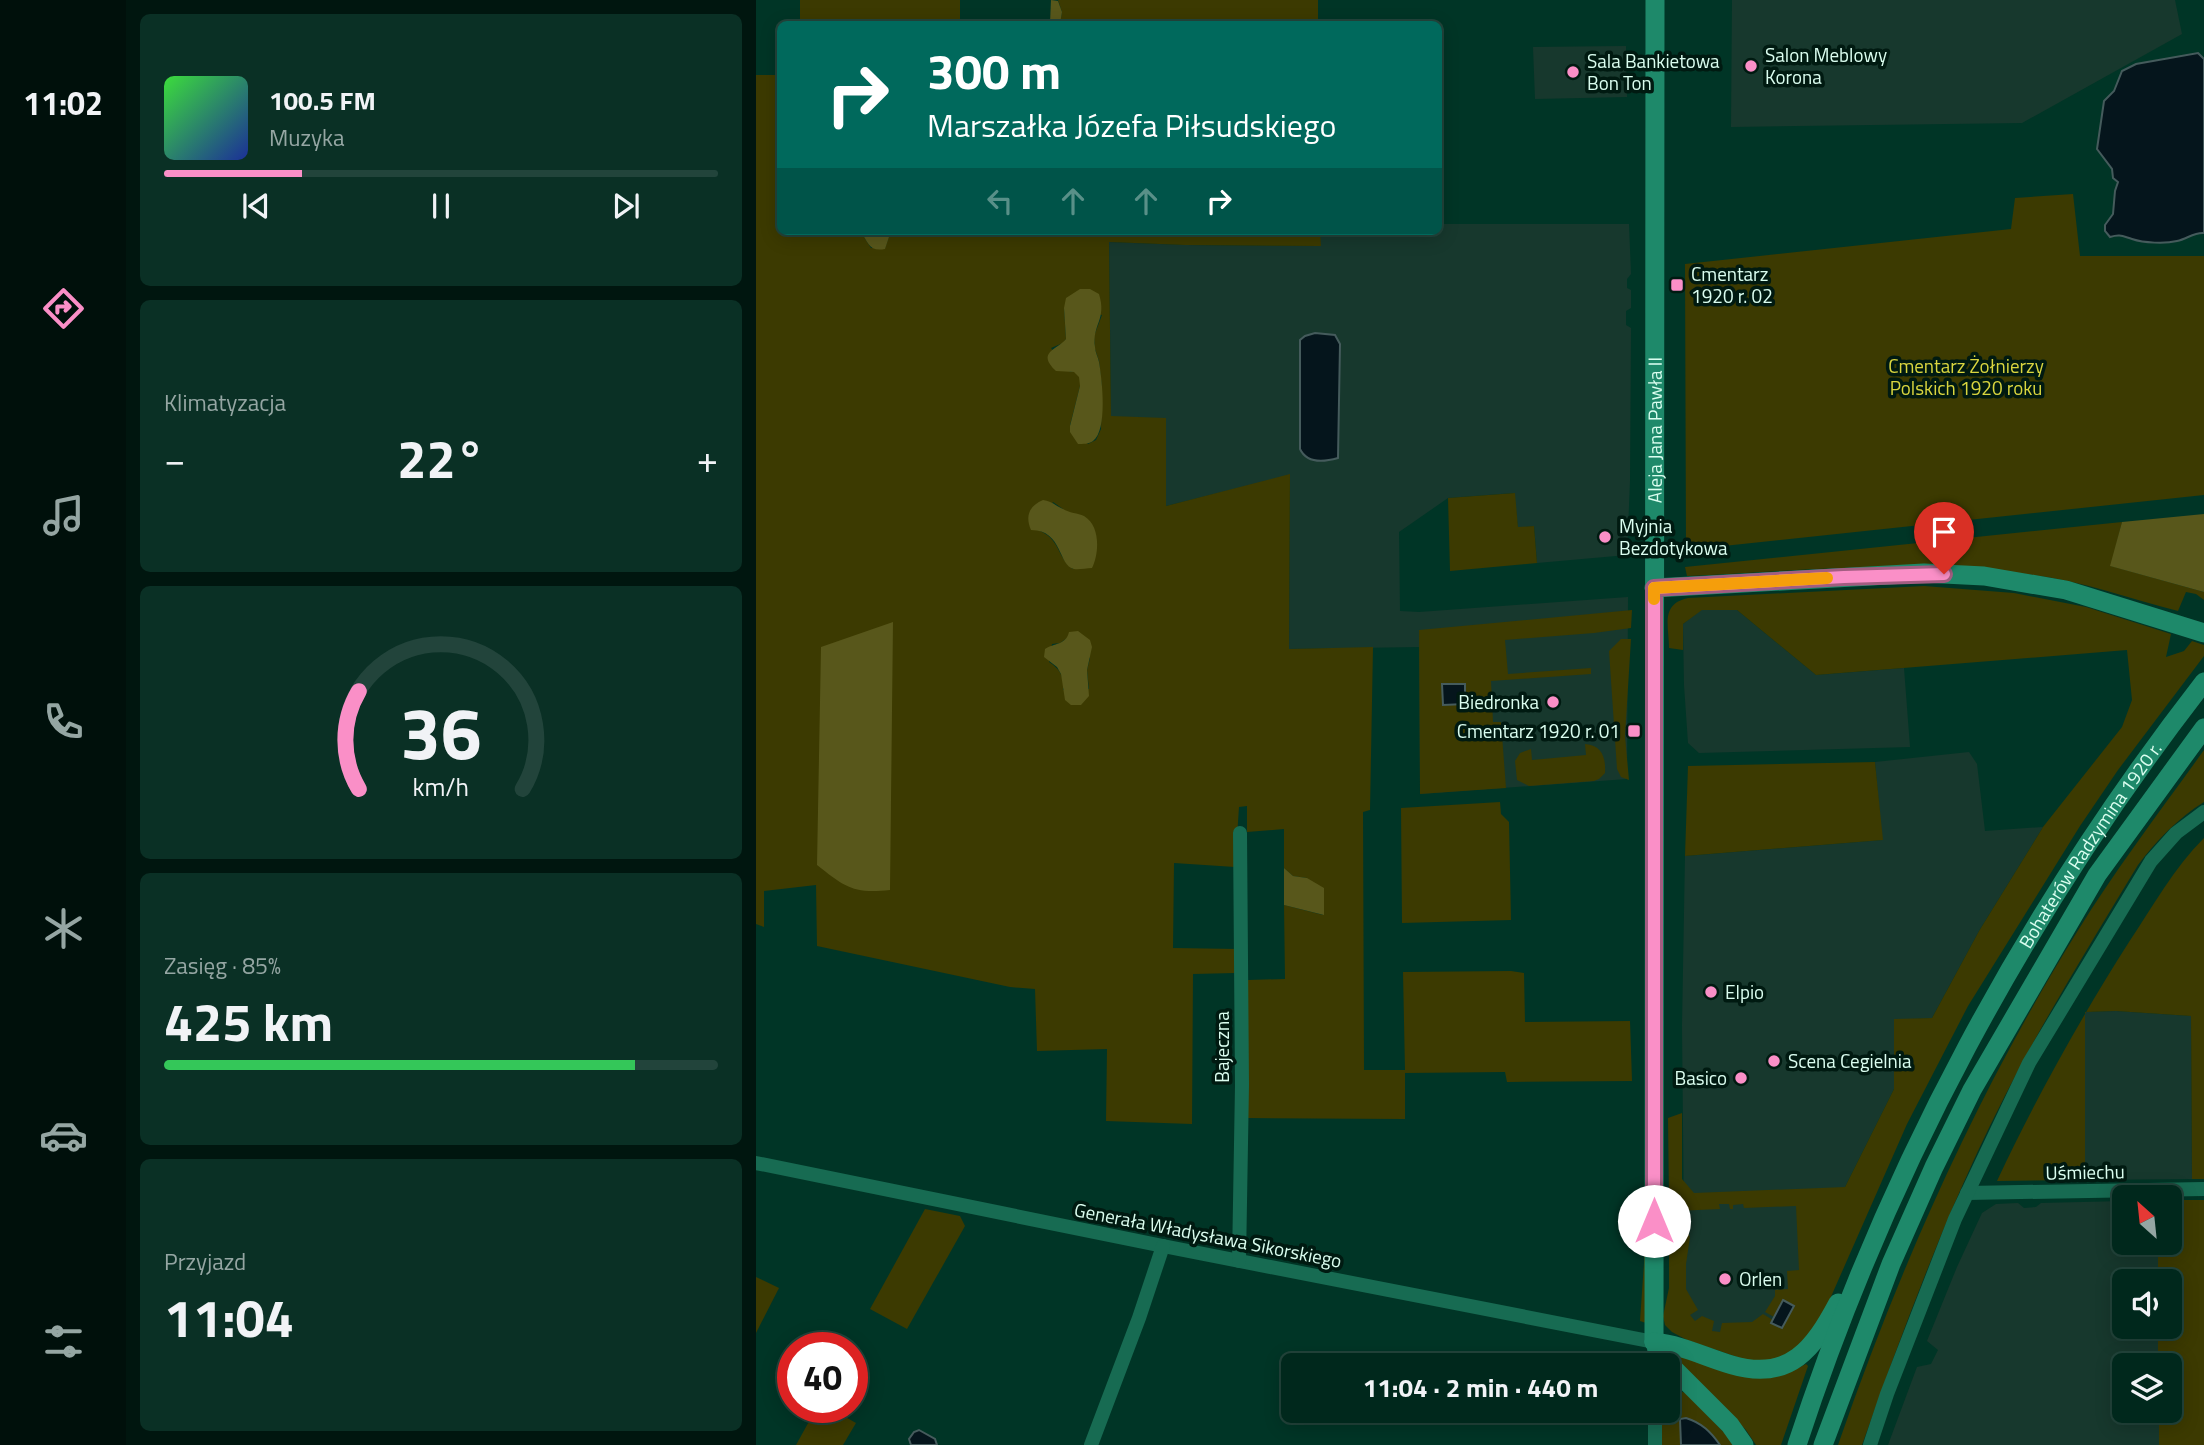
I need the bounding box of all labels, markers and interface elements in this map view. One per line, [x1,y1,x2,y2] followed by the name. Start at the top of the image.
[927,33,1061,108] text: 300 m
[1765,40,1887,91] place label: Salon Meblowy Korona
[1587,46,1720,97] place label: Sala Bankietowa Bon Ton
[812,49,903,140] icon: right
[1743,58,1759,74] marker: Salon Meblowy Korona
[1565,64,1581,80] marker: Sala Bankietowa Bon Ton
[23,79,103,127] text: 11:02
[269,81,376,120] text: 100.5 FM
[927,101,1336,149] text: Marszałka Józefa Piłsudskiego
[269,120,345,155] text: Muzyka
[981,182,1019,220] icon: left
[1054,182,1092,220] icon: ahead
[1127,182,1165,220] icon: ahead
[1200,182,1238,220] icon: right
[237,187,275,225] icon: previous
[422,187,460,225] icon: pause
[607,187,645,225] icon: next
[1691,259,1773,310] place label: Cmentarz 1920 r. 02
[1669,277,1685,293] marker: Cmentarz 1920 r. 02
[39,284,88,333] icon: directions
[1888,351,2044,402] park label: Cmentarz Żołnierzy Polskich 1920 roku
[1640,357,1669,503] street label: Aleja Jana Pawła II
[164,385,286,420] text: Klimatyzacja
[397,419,485,498] text: 22°
[164,430,185,488] text: −
[697,430,718,488] text: +
[39,491,88,540] icon: music
[1914,502,1974,574] pin
[1619,511,1728,562] place label: Myjnia Bezdotykowa
[1925,513,1963,551] icon: arrive
[1597,529,1613,545] marker: Myjnia Bezdotykowa
[400,677,482,787] text: 36
[1458,687,1539,716] place label: Biedronka
[1545,694,1561,710] marker: Biedronka
[39,697,88,746] icon: phone
[1457,716,1620,745] place label: Cmentarz 1920 r. 01
[1626,723,1642,739] marker: Cmentarz 1920 r. 01
[2011,735,2168,954] street label: Bohaterów Radzymina 1920 r.
[413,767,469,805] text: km/h
[39,904,88,953] icon: climate
[164,948,281,983] text: Zasięg · 85%
[1725,977,1764,1006] place label: Elpio
[164,982,333,1061] text: 425 km
[1703,984,1719,1000] marker: Elpio
[1207,1011,1236,1083] street label: Bajeczna
[1788,1046,1912,1075] place label: Scena Cegielnia
[1766,1053,1782,1069] marker: Scena Cegielnia
[1675,1063,1727,1092] place label: Basico
[1733,1070,1749,1086] marker: Basico
[39,1111,88,1160] icon: car
[2045,1156,2125,1187] street label: Uśmiechu
[1617,1184,1691,1258] position arrow
[2112,1185,2182,1255] north arrow
[2112,1185,2182,1423] map controls
[1072,1194,1344,1275] street label: Generała Władysława Sikorskiego
[164,1244,246,1279] text: Przyjazd
[1739,1264,1782,1293] place label: Orlen
[2112,1269,2182,1339] button: sound
[1717,1271,1733,1287] marker: Orlen
[164,1278,294,1357] text: 11:04
[39,1317,88,1366] icon: filters
[777,1332,868,1423] speed limit sign: 40
[2112,1353,2182,1423] button: layers
[1363,1368,1598,1407] text: 11:04 · 2 min · 440 m

